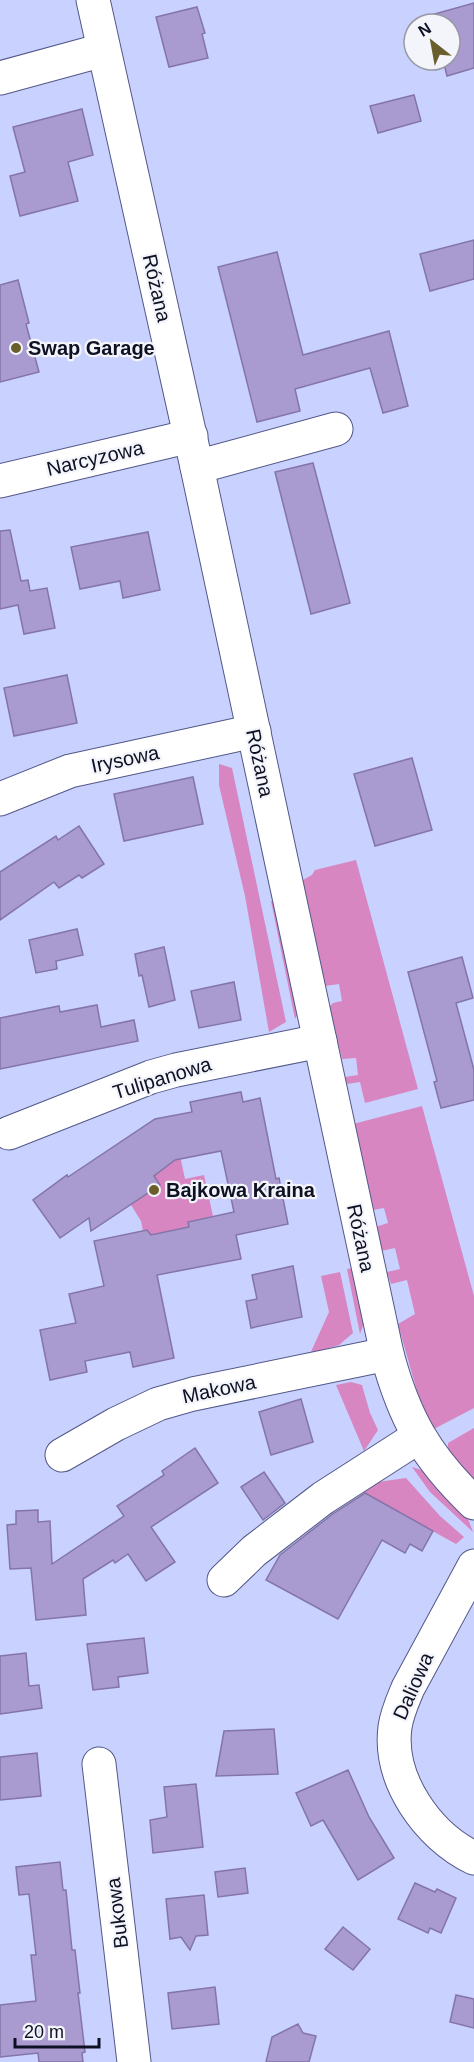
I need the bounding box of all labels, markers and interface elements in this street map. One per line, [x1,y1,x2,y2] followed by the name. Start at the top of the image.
[402,12,462,72] north arrow
[415,19,434,40] text: N
[139,252,176,325] street label: Różana
[28,337,155,359] place label: Swap Garage
[9,341,23,355] marker: Swap Garage
[44,436,147,480] street label: Narcyzowa
[242,727,278,800] street label: Różana
[89,741,162,777] street label: Irysowa
[110,1052,215,1103] street label: Tulipanowa
[166,1179,316,1201] place label: Bajkowa Kraina
[147,1183,161,1197] marker: Bajkowa Kraina
[343,1202,379,1275] street label: Różana
[180,1370,259,1408] street label: Makowa
[388,1648,438,1723] street label: Daliowa
[102,1875,132,1950] street label: Bukowa
[15,2011,99,2049] scale bar
[24,2022,64,2042] text: 20 m

